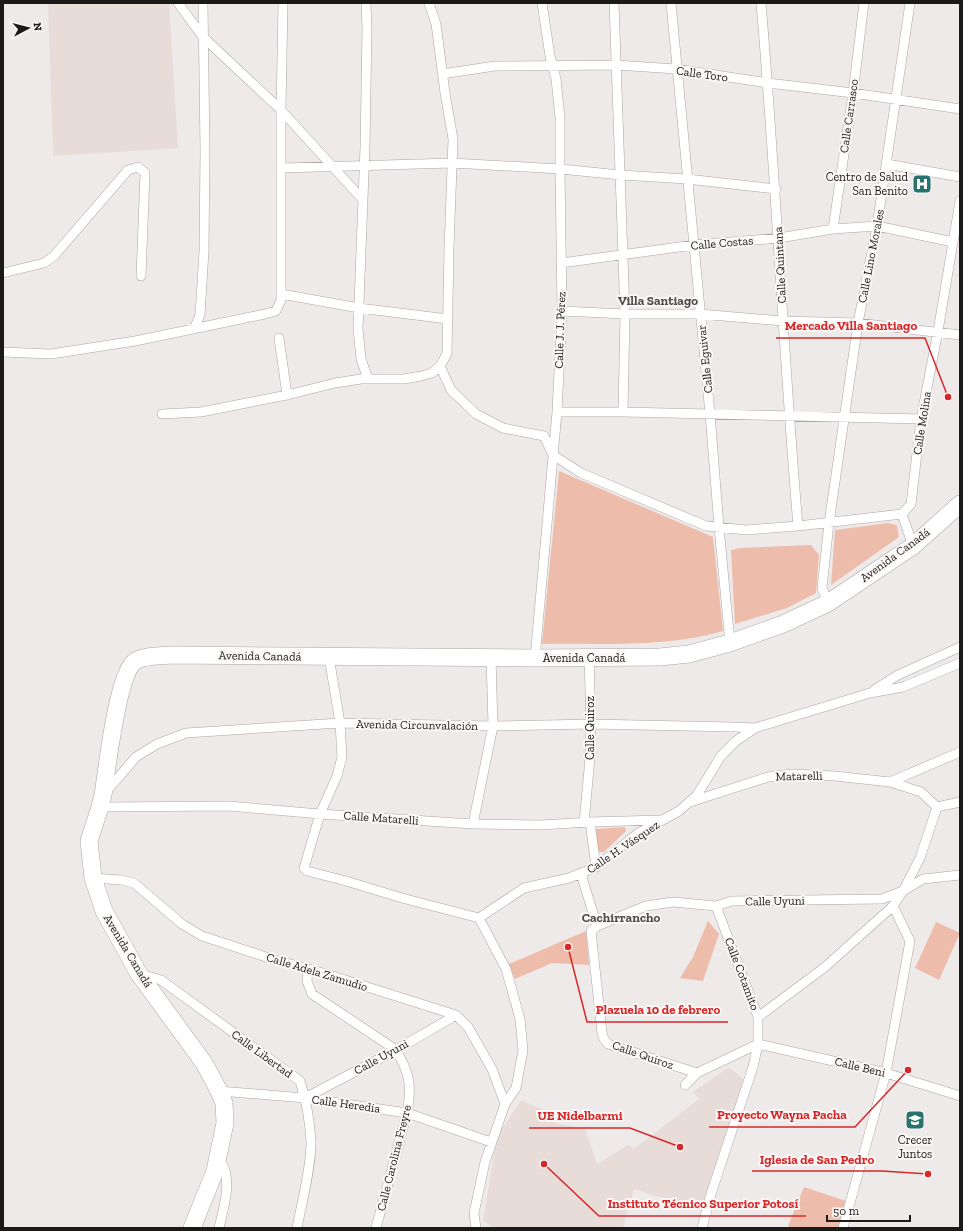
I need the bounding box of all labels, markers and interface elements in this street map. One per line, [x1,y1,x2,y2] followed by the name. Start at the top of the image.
[8,8,48,48] north arrow
[30,22,44,32] text: N
[675,63,729,85] street label: Calle Toro
[837,78,861,154] street label: Calle Carrasco
[826,170,908,198] place label: Centro de Salud San Benito
[911,173,933,195] hospital icon: Centro de Salud San Benito
[855,208,887,304] street label: Calle Lino Morales
[771,226,789,304] street label: Calle Quintana
[690,233,754,253] street label: Calle Costas
[552,291,568,369] street label: Calle J. J. Pérez
[618,293,698,308] district label: Villa Santiago
[776,313,925,338] callout: Mercado Villa Santiago
[785,318,917,333] text: Mercado Villa Santiago
[694,324,716,394] street label: Calle Eguivar
[910,390,934,456] street label: Calle Molina
[857,525,933,585] street label: Avenida Canadá
[219,648,302,664] street label: Avenida Canadá
[543,651,626,665] street label: Avenida Canadá
[583,696,597,760] street label: Calle Quiroz
[356,717,478,733] street label: Avenida Circunvalación
[775,769,823,783] street label: Matarelli
[343,808,420,828] street label: Calle Matarelli
[584,817,662,876] street label: Calle H. Vásquez
[745,893,806,909] street label: Calle Uyuni
[582,910,661,925] district label: Cachirrancho
[101,912,155,990] street label: Avenida Canadá
[722,936,762,1012] street label: Calle Cotamito
[265,950,369,994] street label: Calle Adela Zamudio
[587,997,728,1022] callout: Plazuela 10 de febrero
[596,1002,720,1017] text: Plazuela 10 de febrero
[229,1027,296,1081] street label: Calle Libertad
[351,1036,411,1078] street label: Calle Uyuni
[610,1038,676,1072] street label: Calle Quiroz
[833,1054,887,1080] street label: Calle Beni
[311,1092,381,1116] street label: Calle Heredia
[709,1102,855,1127] callout: Proyecto Wayna Pacha
[374,1103,414,1213] street label: Calle Carolina Freyre
[529,1103,630,1128] callout: UE Nidelbarmi
[717,1107,847,1122] text: Proyecto Wayna Pacha
[537,1108,623,1123] text: UE Nidelbarmi
[904,1109,926,1131] school or university icon: Crecer Juntos
[898,1133,932,1161] place label: Crecer Juntos
[752,1146,882,1171] callout: Iglesia de San Pedro
[760,1152,874,1167] text: Iglesia de San Pedro
[599,1191,806,1216] callout: Instituto Técnico Superior Potosí
[608,1196,798,1211] text: Instituto Técnico Superior Potosí
[827,1197,910,1223] scale bar
[833,1204,860,1218] text: 50 m

